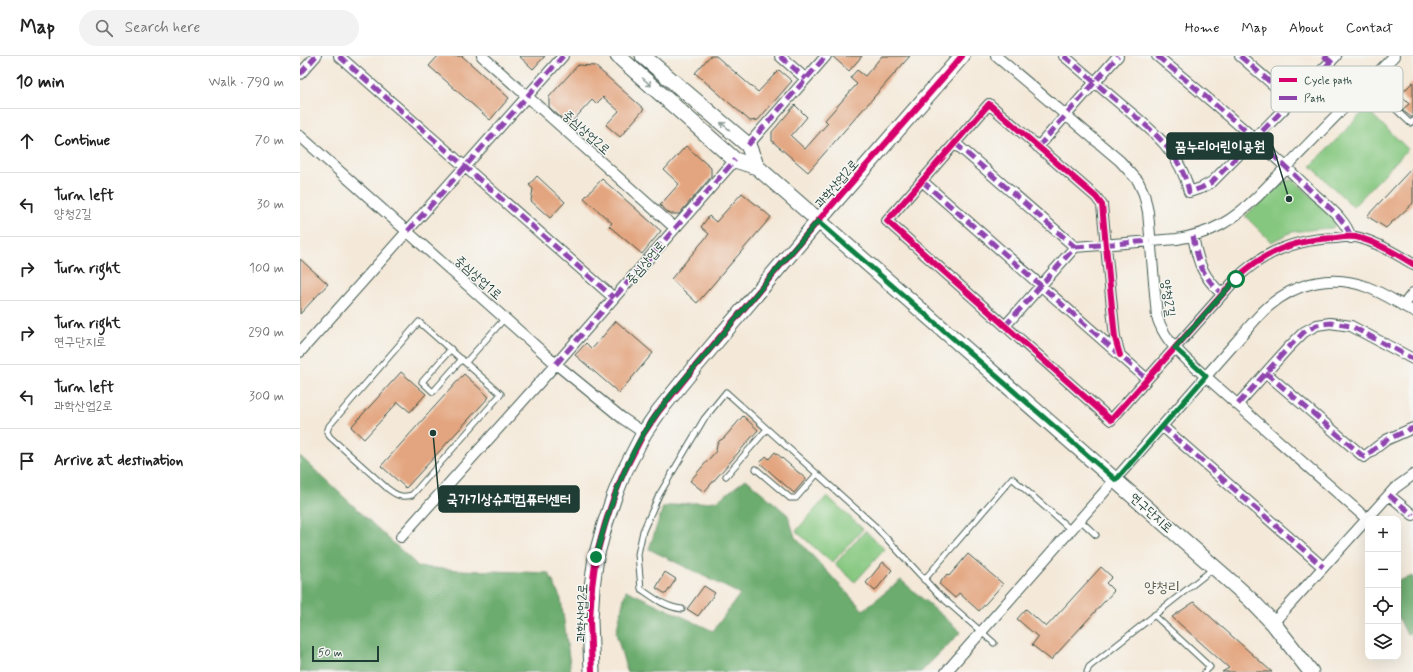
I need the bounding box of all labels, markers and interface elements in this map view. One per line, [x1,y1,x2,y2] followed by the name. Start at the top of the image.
[79,10,359,46] search box
[20,15,55,40] text: Map
[93,17,115,39] icon: search
[125,18,200,38] text: Search here
[1185,19,1219,37] text: Home
[1241,19,1267,37] text: Map
[1289,19,1324,37] text: About
[1346,19,1393,37] text: Contact
[1271,66,1403,112] legend
[16,71,65,93] text: 10 min
[209,74,284,91] text: Walk · 790 m
[1304,74,1352,88] text: Cycle path
[642,77,652,87] one-way arrow
[1304,92,1325,106] text: Path
[559,107,613,159] street label: 중심상업2로
[720,122,731,131] one-way arrow
[16,130,38,152] icon: ahead
[54,131,110,151] text: Continue
[255,132,284,149] text: 70 m
[1167,133,1273,159] callout: 꿈누리어린이공원
[1175,138,1265,156] text: 꿈누리어린이공원
[811,156,863,212] street label: 과학산업2로
[54,186,114,206] text: Turn left
[16,194,38,216] icon: left
[257,196,284,213] text: 30 m
[54,206,92,223] text: 양청2길
[623,238,670,288] street label: 중심상업로
[451,252,505,304] street label: 중심상업1로
[16,258,38,280] icon: right
[54,259,121,279] text: Turn right
[249,260,284,277] text: 100 m
[1227,270,1245,288] route start
[1156,278,1179,318] street label: 양청2길
[54,314,121,334] text: Turn right
[16,322,38,344] icon: right
[248,324,284,341] text: 290 m
[54,334,106,351] text: 연구단지로
[54,378,114,398] text: Turn left
[16,386,38,408] icon: left
[249,388,284,405] text: 300 m
[54,398,113,415] text: 과학산업2로
[16,450,38,472] icon: arrive
[54,451,183,471] text: Arrive at destination
[439,486,579,512] callout: 국가기상슈퍼컴퓨터센터
[1126,489,1176,537] street label: 연구단지로
[447,491,571,509] text: 국가기상슈퍼컴퓨터센터
[1365,516,1401,660] map controls
[1365,516,1401,552] button: +
[587,548,605,566] route end
[1365,552,1401,588] button: −
[1144,578,1180,598] district label: 양청리
[573,583,592,643] street label: 과학산업2로
[1365,588,1401,624] button: locate
[1365,624,1401,660] button: layers
[312,644,379,663] scale bar
[318,646,343,660] text: 50 m

